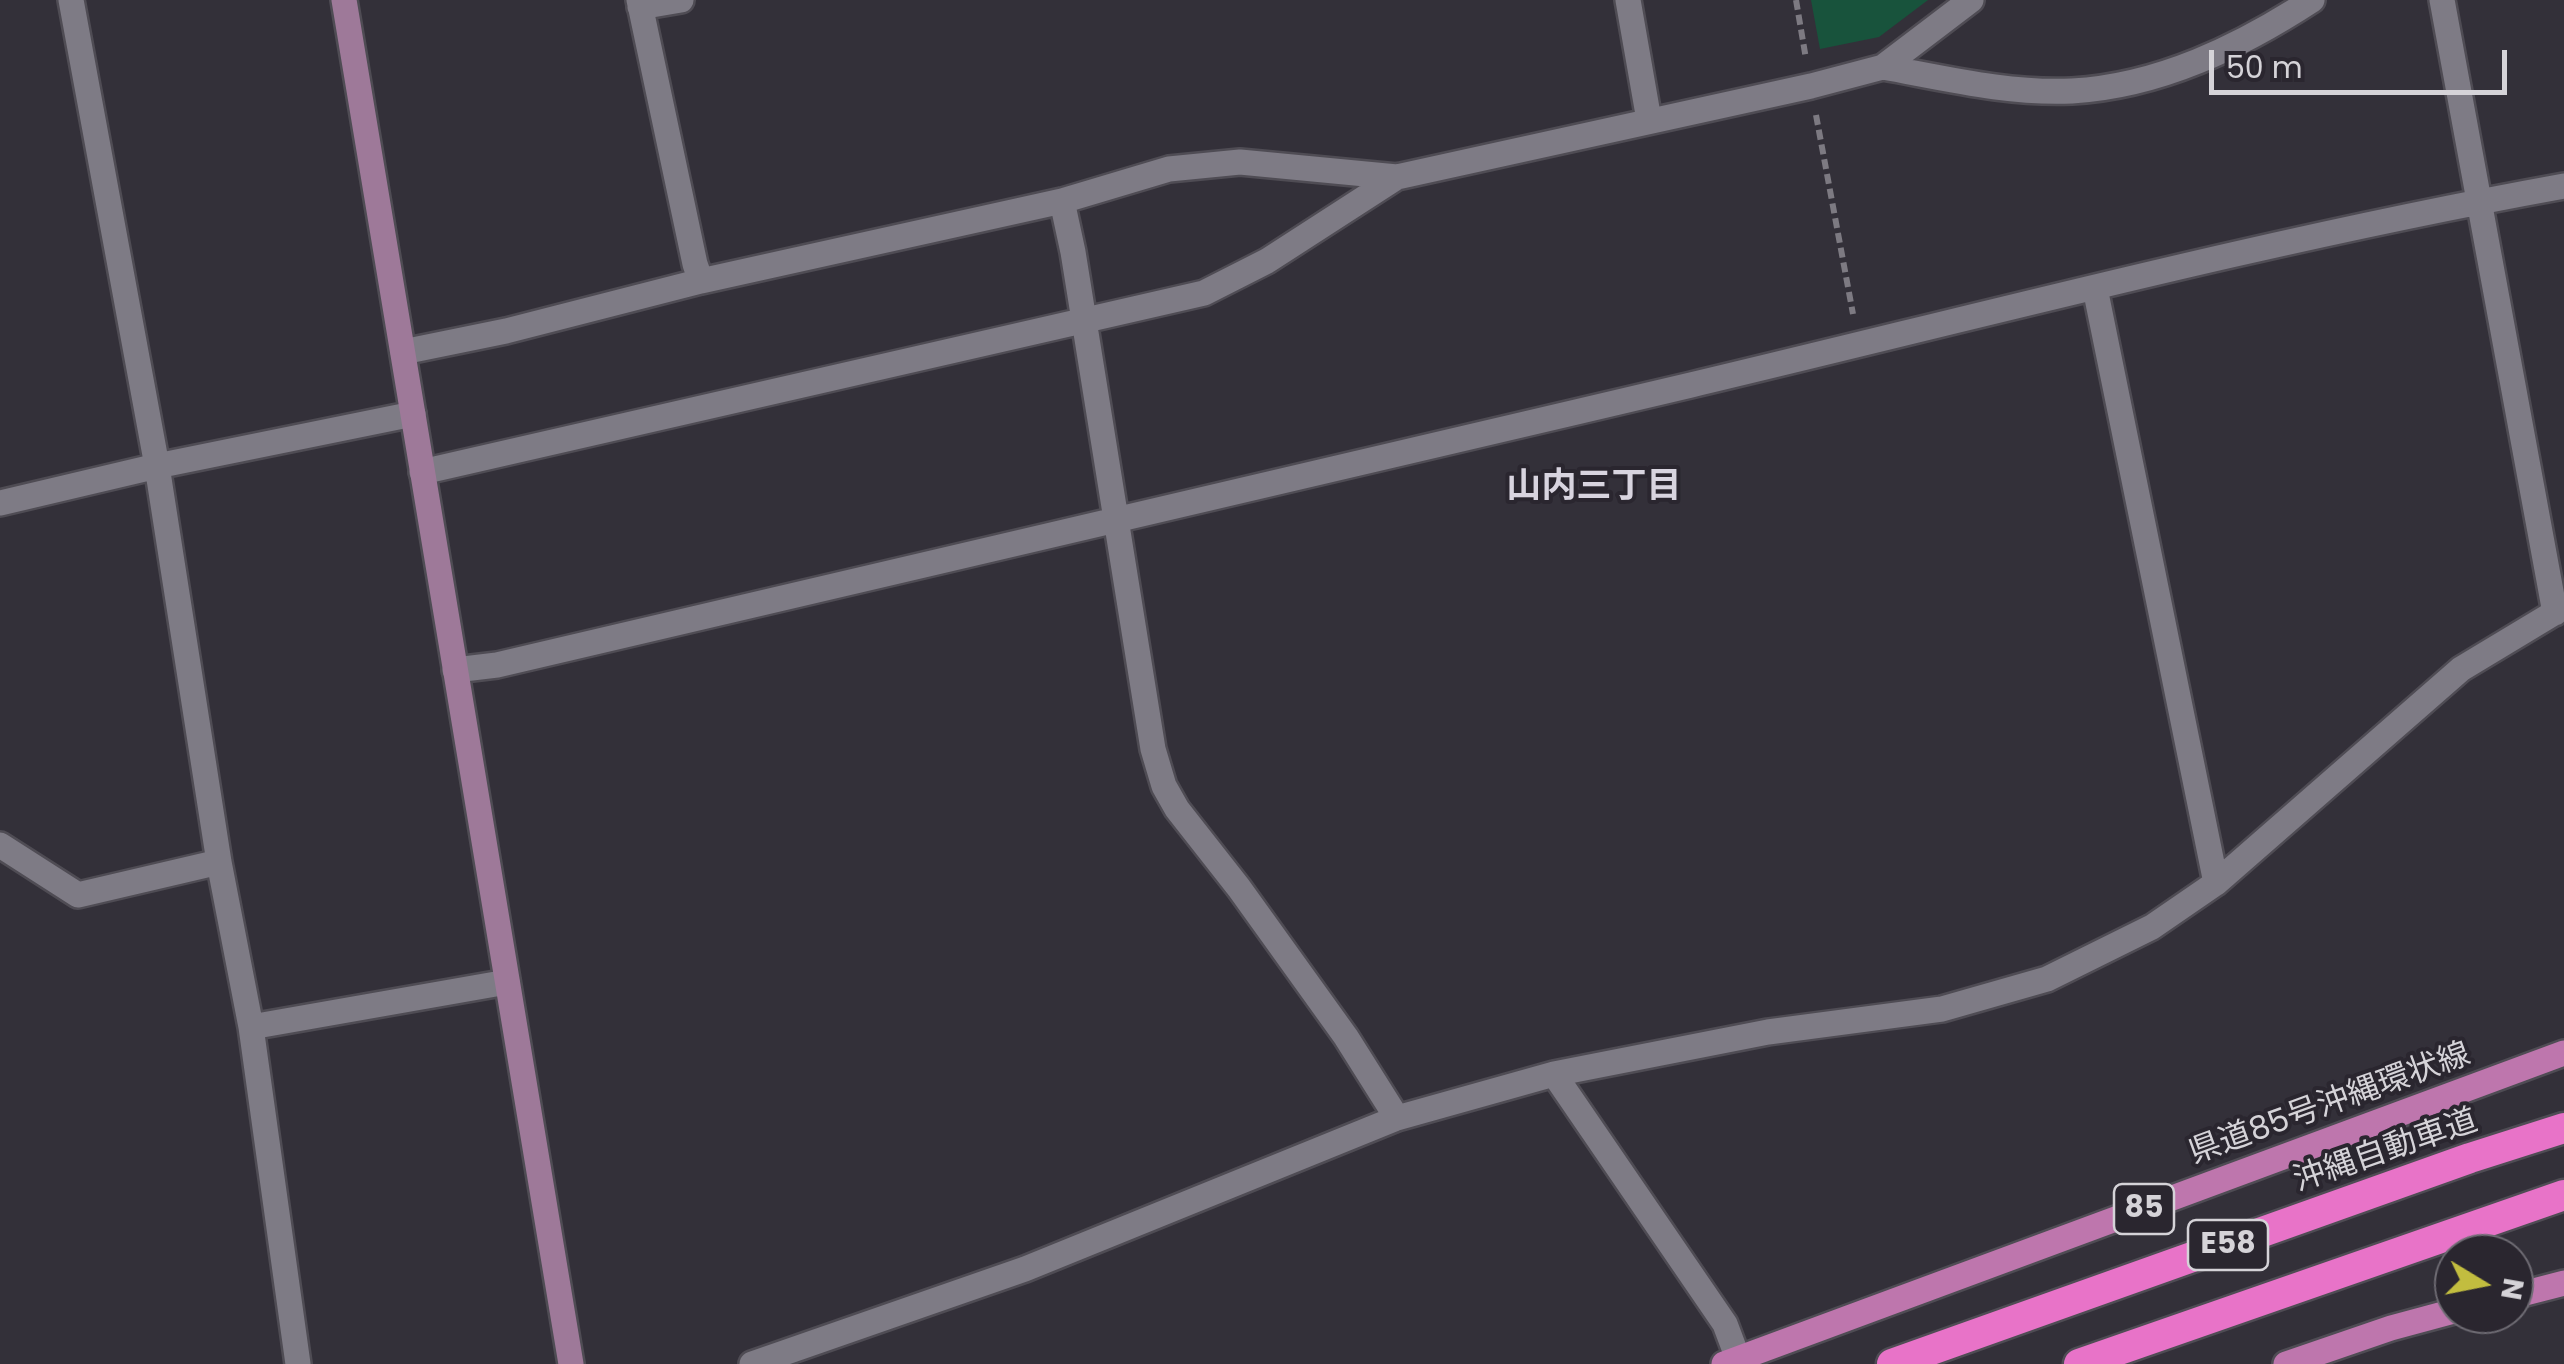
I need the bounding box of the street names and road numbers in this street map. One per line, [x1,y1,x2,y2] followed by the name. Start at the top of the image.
[2184,1036,2476,1174] street label: 県道85号沖縄環状線
[2289,1103,2483,1201] street label: 沖縄自動車道
[2114,1184,2174,1234] road number: 85
[2188,1220,2268,1270] road number: E58

